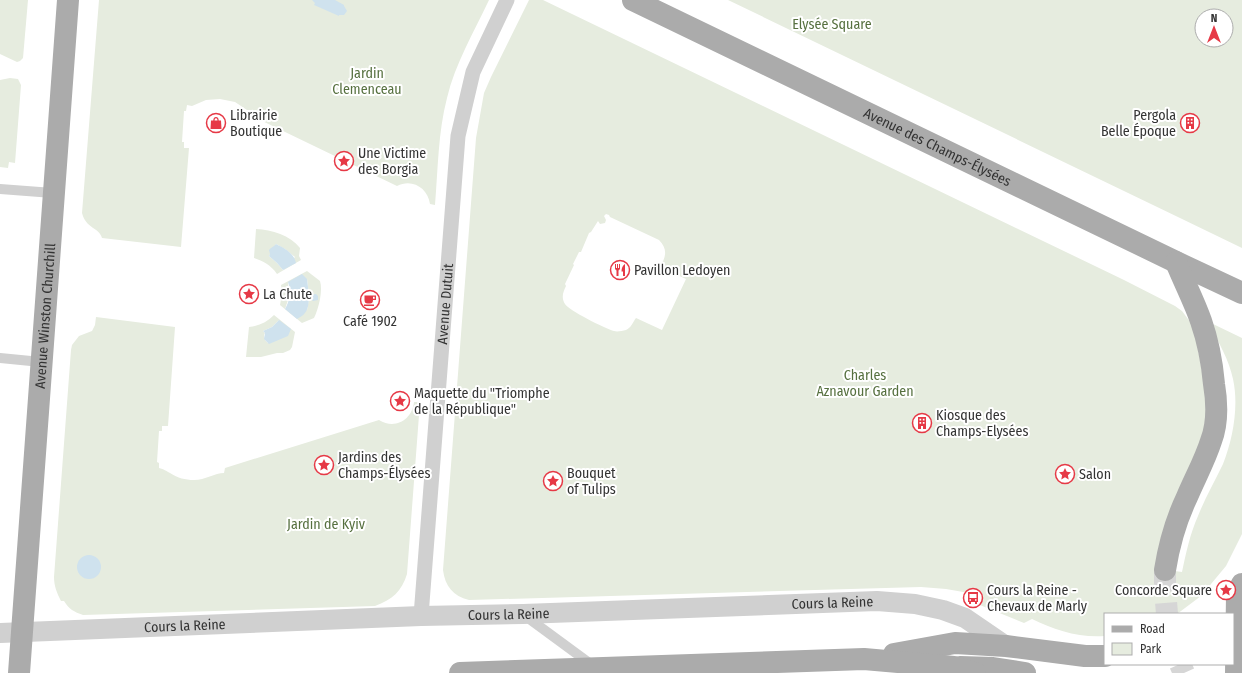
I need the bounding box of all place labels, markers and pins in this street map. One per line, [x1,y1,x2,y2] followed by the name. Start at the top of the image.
[230,107,282,140] place label: Librairie Boutique
[1101,107,1176,140] place label: Pergola Belle Époque
[205,112,227,134] shop icon: Librairie Boutique
[1179,112,1201,134] building icon: Pergola Belle Époque
[358,145,426,178] place label: Une Victime des Borgia
[333,150,355,172] place icon: Une Victime des Borgia
[609,259,631,281] restaurant icon: Pavillon Ledoyen
[634,262,730,279] place label: Pavillon Ledoyen
[238,283,260,305] place icon: La Chute
[263,286,312,303] place label: La Chute
[359,289,381,311] cafe icon: Café 1902
[343,313,397,330] place label: Café 1902
[414,385,550,418] place label: Maquette du "Triomphe de la République"
[389,390,411,412] place icon: Maquette du "Triomphe de la République"
[936,407,1028,440] place label: Kiosque des Champs-Elysées
[911,412,933,434] building icon: Kiosque des Champs-Elysées
[338,449,430,482] place label: Jardins des Champs-Élysées
[313,454,335,476] place icon: Jardins des Champs-Élysées
[1054,463,1076,485] place icon: Salon
[567,465,616,498] place label: Bouquet of Tulips
[1079,466,1111,483] place label: Salon
[542,470,564,492] place icon: Bouquet of Tulips
[1215,579,1237,601] place icon: Concorde Square
[987,582,1088,615] place label: Cours la Reine - Chevaux de Marly
[1115,582,1212,599] place label: Concorde Square
[962,587,984,609] bus stop icon: Cours la Reine - Chevaux de Marly

